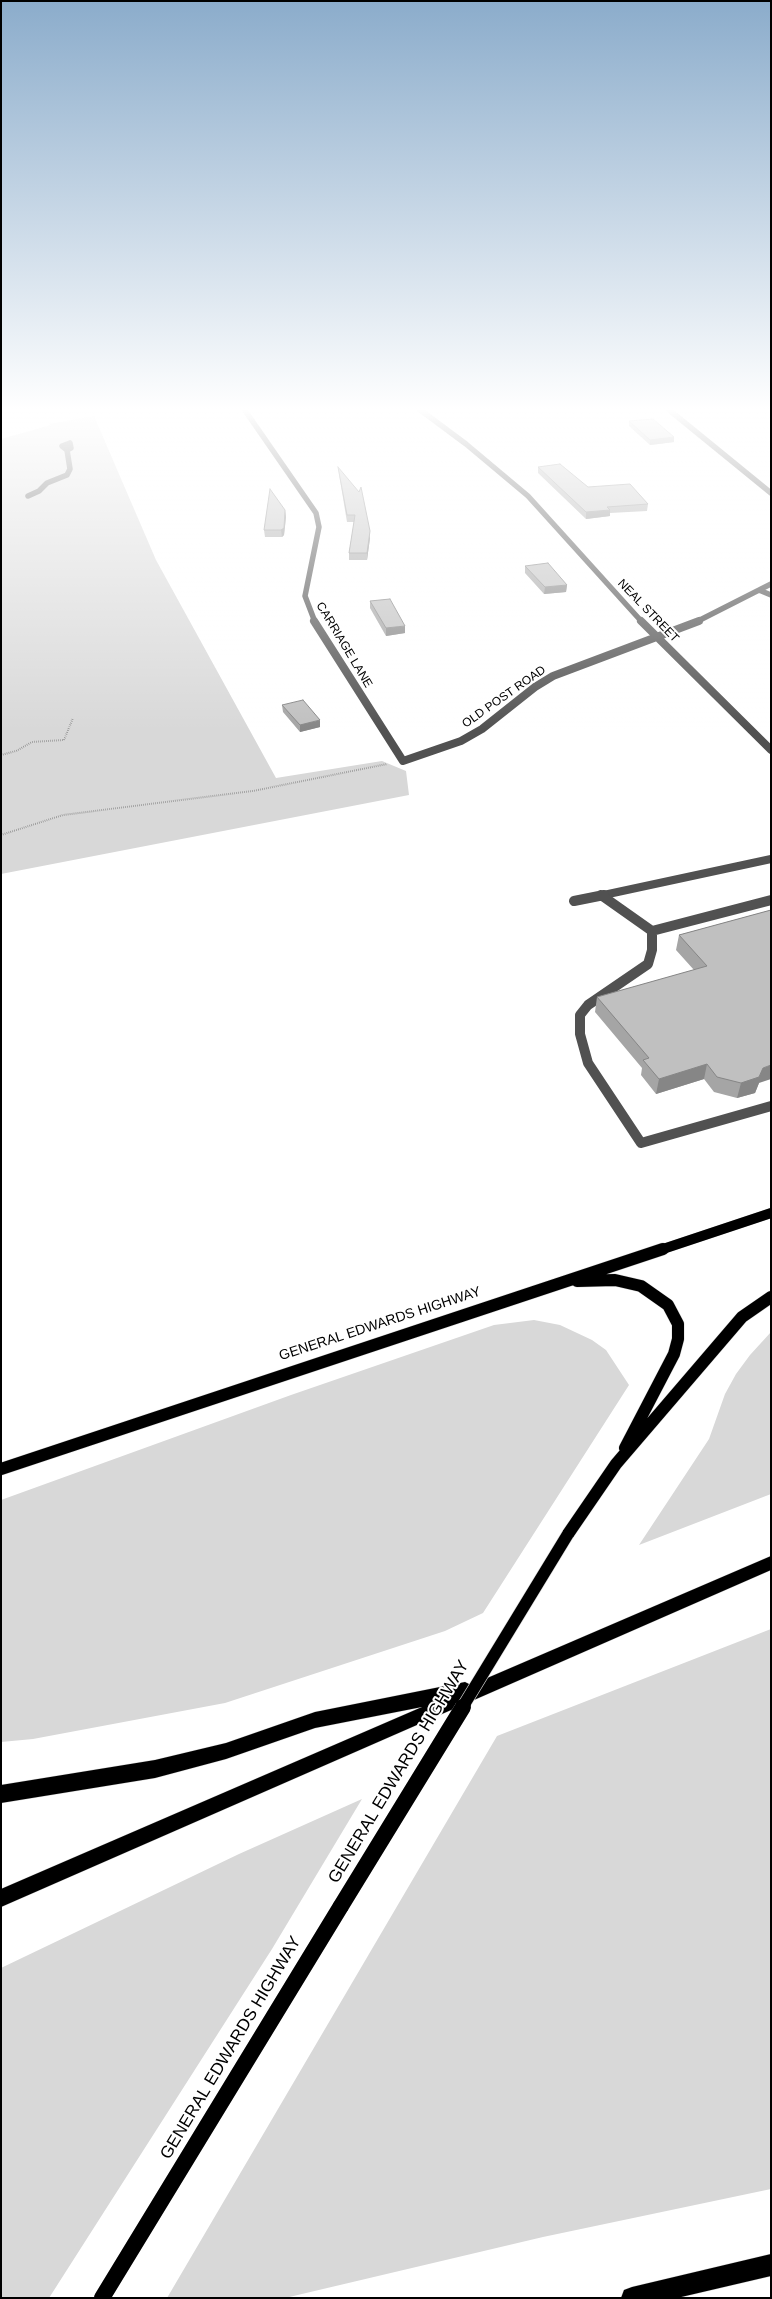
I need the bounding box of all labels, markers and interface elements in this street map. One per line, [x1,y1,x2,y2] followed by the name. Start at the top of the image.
[614,576,682,646] street label: NEAL STREET
[313,600,375,690] street label: CARRIAGE LANE
[459,663,549,731] street label: OLD POST ROAD
[277,1283,483,1365] street label: GENERAL EDWARDS HIGHWAY
[324,1657,474,1887] street label: GENERAL EDWARDS HIGHWAY
[156,1933,306,2163] street label: GENERAL EDWARDS HIGHWAY

